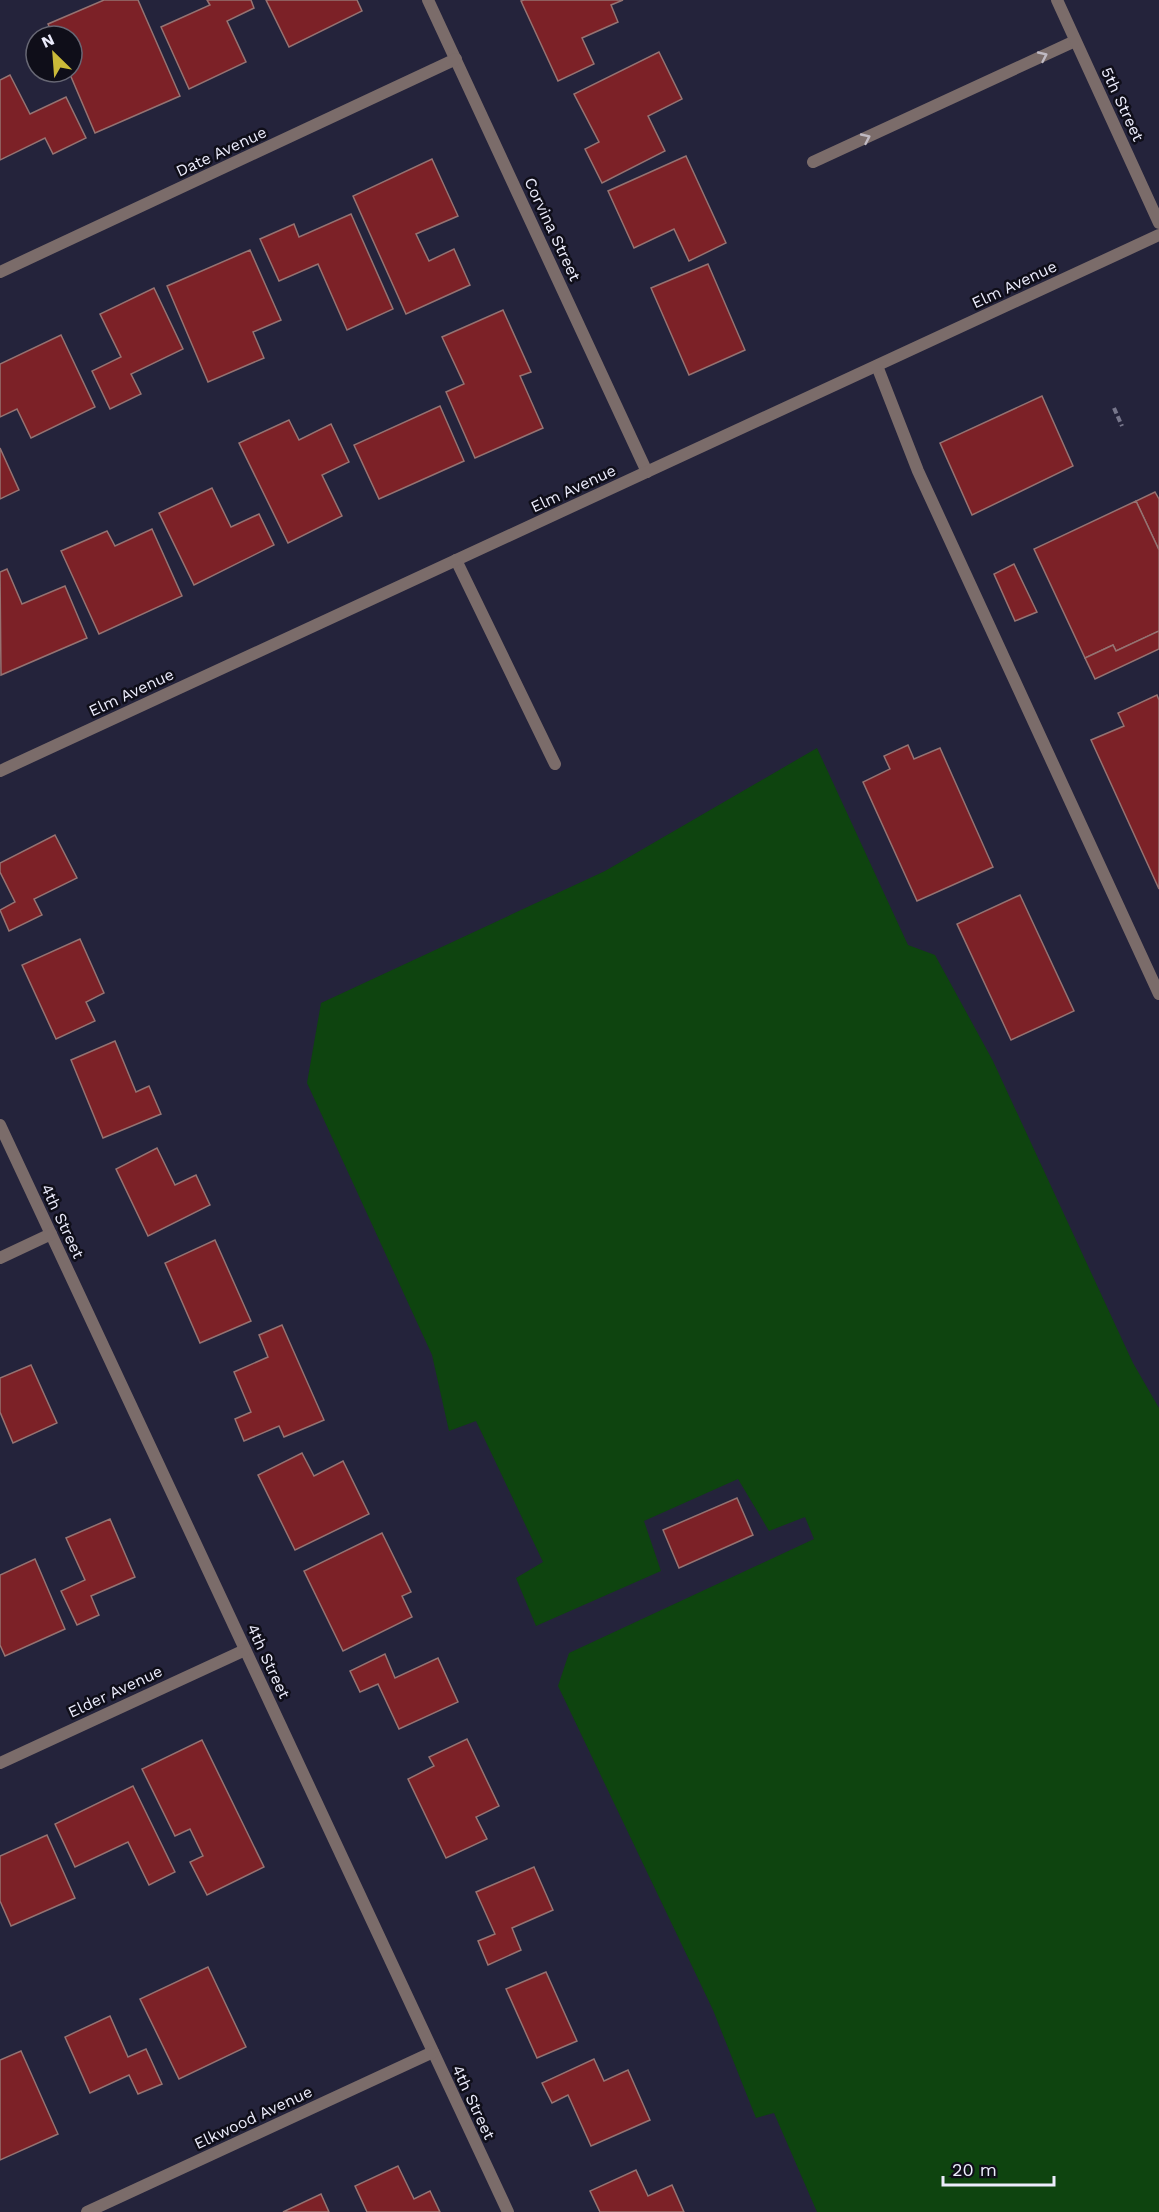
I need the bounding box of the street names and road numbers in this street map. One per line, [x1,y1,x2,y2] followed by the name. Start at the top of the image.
[1097,64,1148,145] street label: 5th Street
[173,122,269,181] street label: Date Avenue
[520,174,585,284] street label: Corvina Street
[969,256,1060,312] street label: Elm Avenue
[528,460,619,516] street label: Elm Avenue
[86,664,177,720] street label: Elm Avenue
[37,1181,88,1262] street label: 4th Street
[243,1621,294,1702] street label: 4th Street
[65,1661,165,1722] street label: Elder Avenue
[448,2062,499,2143] street label: 4th Street
[191,2082,315,2153] street label: Elkwood Avenue

